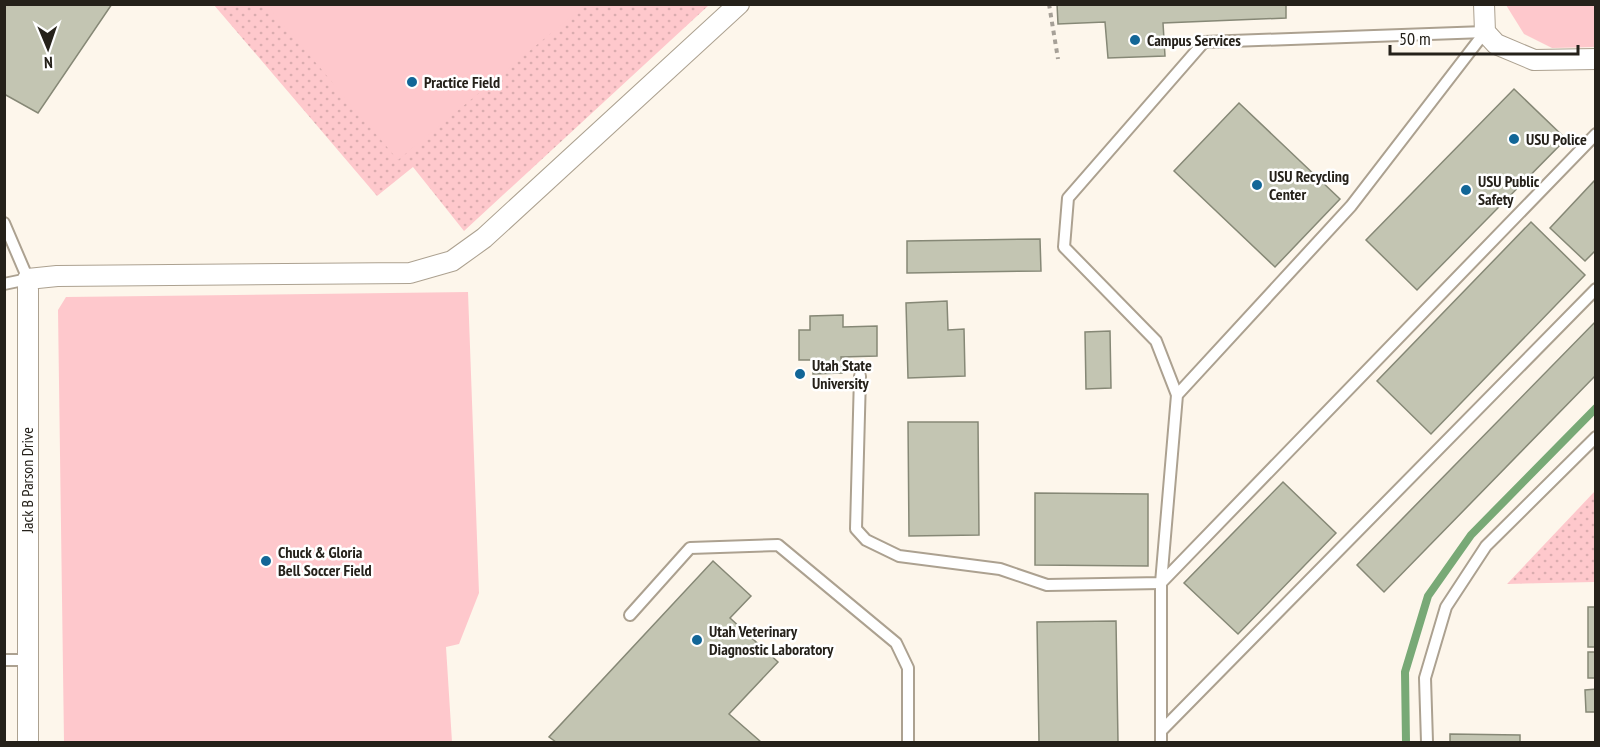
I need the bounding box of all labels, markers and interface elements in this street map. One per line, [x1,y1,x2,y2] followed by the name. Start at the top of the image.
[18,18,78,78] north arrow
[1390,18,1578,56] scale bar
[1399,27,1431,50] text: 50 m
[1147,30,1241,50] place label: Campus Services
[1128,33,1142,47] marker: Campus Services
[44,53,53,73] text: N
[424,72,500,92] place label: Practice Field
[405,75,419,89] marker: Practice Field
[1526,129,1587,149] place label: USU Police
[1507,132,1521,146] marker: USU Police
[1269,166,1349,204] place label: USU Recycling Center
[1478,171,1540,209] place label: USU Public Safety
[1250,178,1264,192] marker: USU Recycling Center
[1459,183,1473,197] marker: USU Public Safety
[812,355,872,393] place label: Utah State University
[793,367,807,381] marker: Utah State University
[17,427,37,534] street label: Jack B Parson Drive
[278,542,372,580] place label: Chuck & Gloria Bell Soccer Field
[259,554,273,568] marker: Chuck & Gloria Bell Soccer Field
[709,621,834,659] place label: Utah Veterinary Diagnostic Laboratory
[690,633,704,647] marker: Utah Veterinary Diagnostic Laboratory

